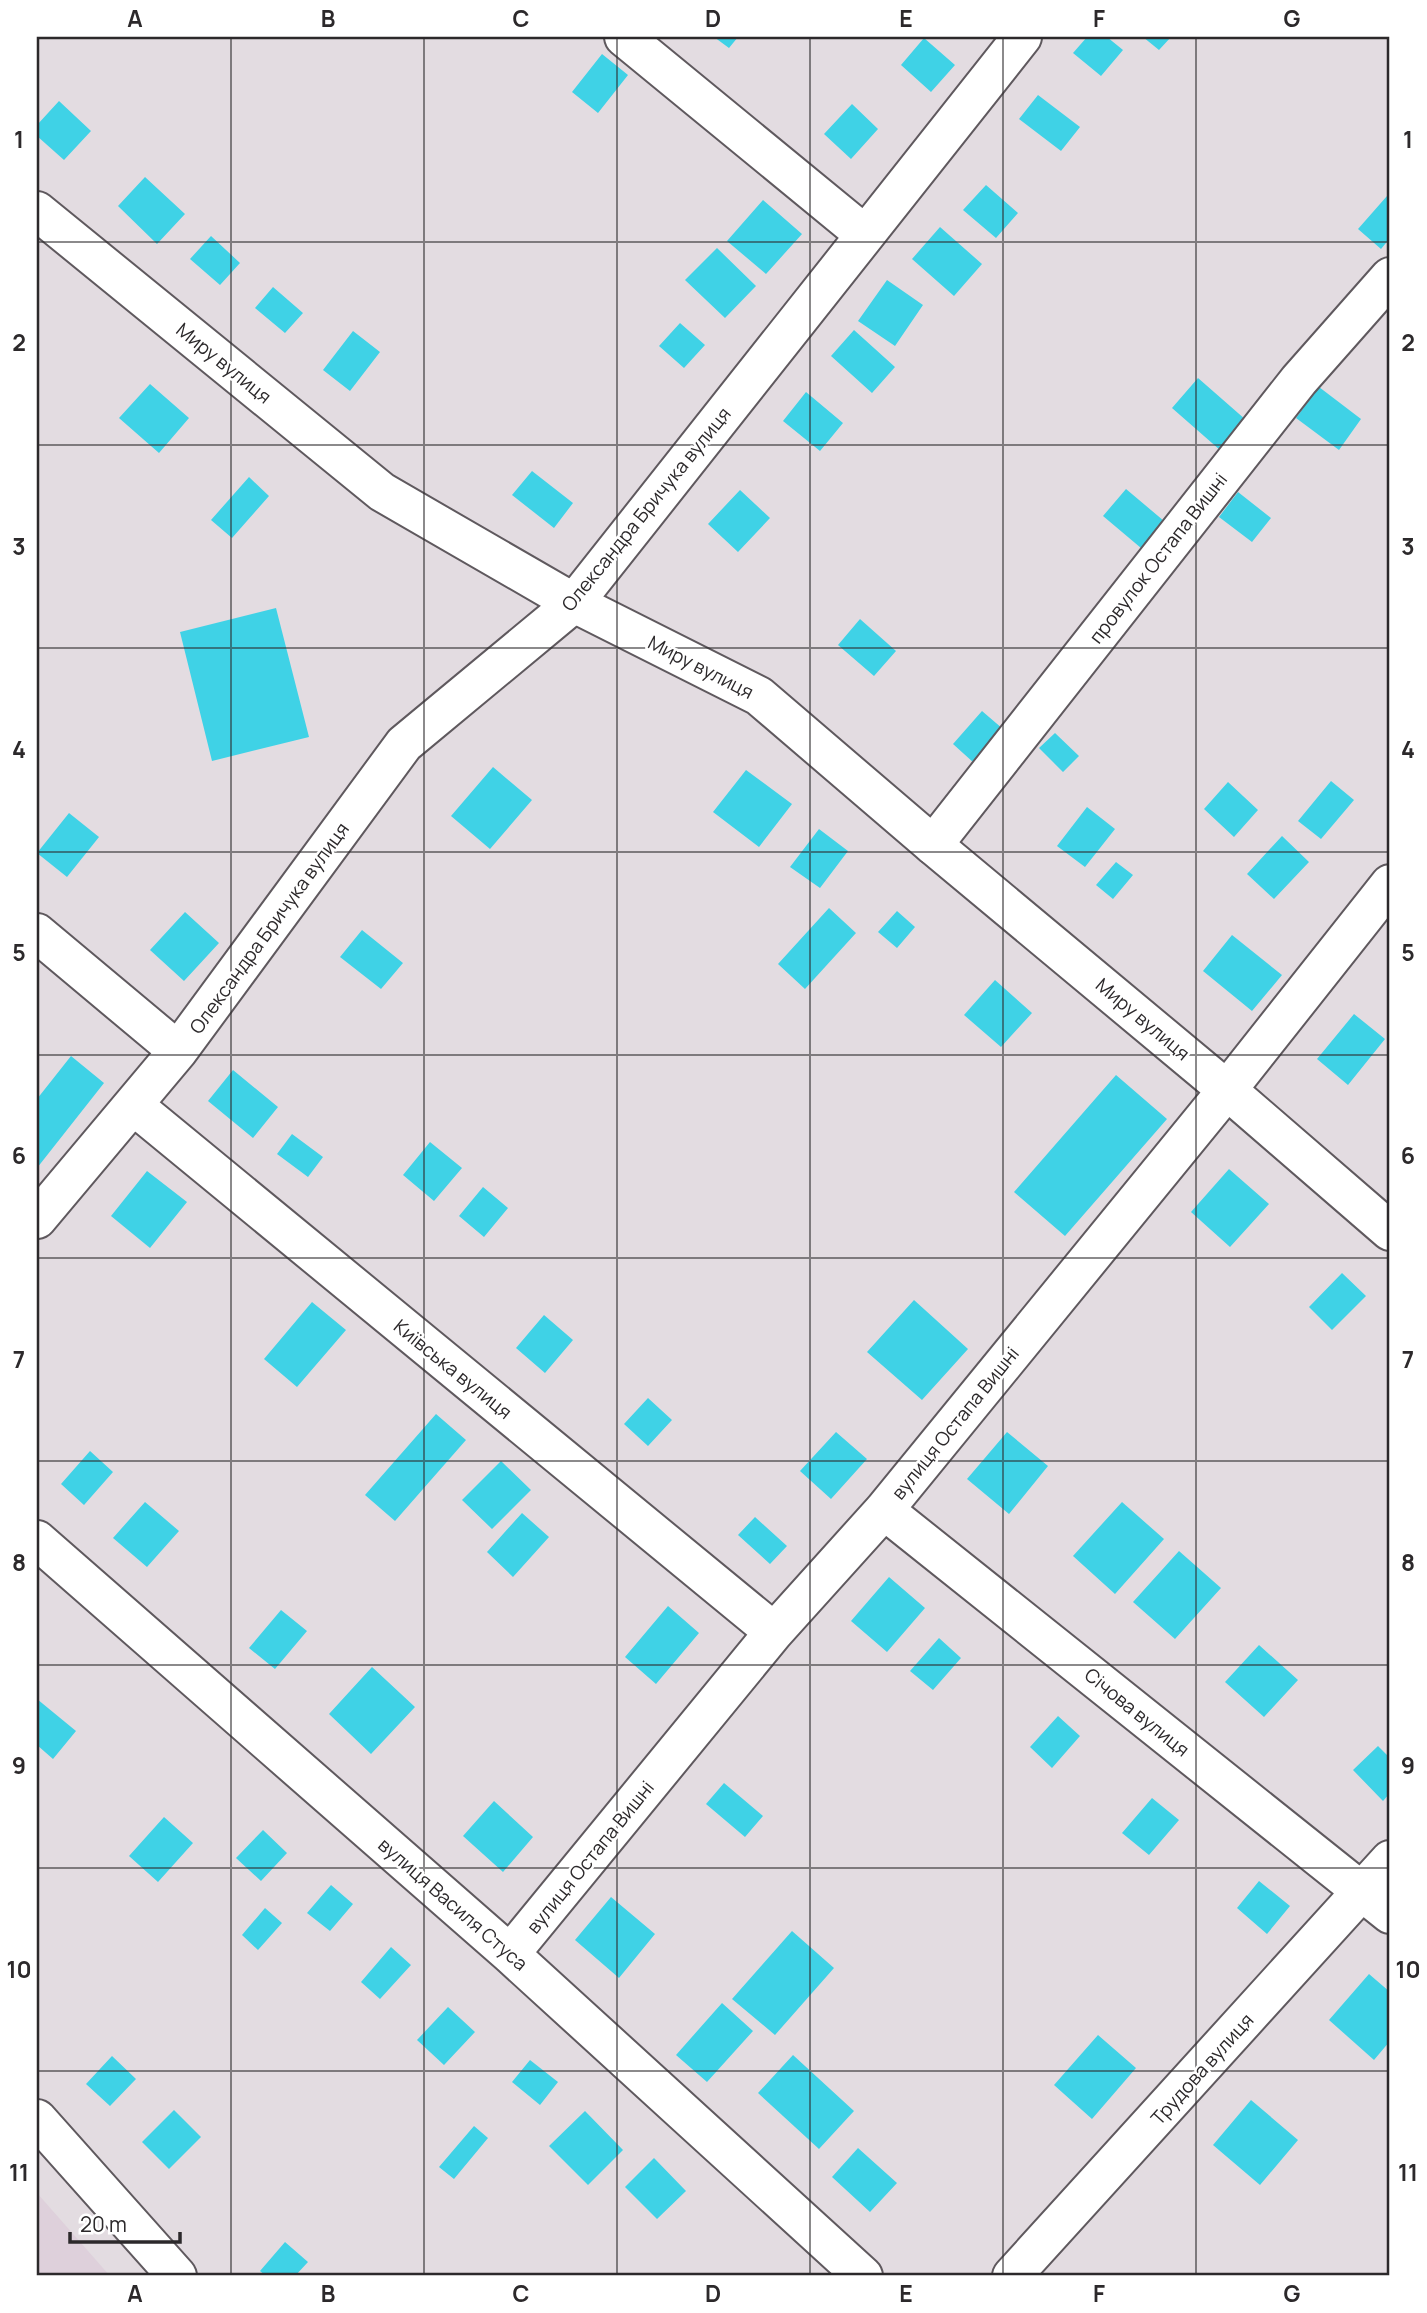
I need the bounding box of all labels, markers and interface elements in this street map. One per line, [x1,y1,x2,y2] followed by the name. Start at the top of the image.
[127,2,143,34] text: A
[321,2,335,34] text: B
[513,2,530,34] text: C
[705,2,721,34] text: D
[899,2,913,34] text: E
[1093,2,1105,34] text: F
[1284,2,1301,34] text: G
[14,123,24,155] text: 1
[1403,123,1413,155] text: 1
[171,317,277,409] street label: Миру вулиця
[12,326,26,358] text: 2
[1401,326,1415,358] text: 2
[555,401,737,617] street label: Олександра Бричука вулиця
[1083,467,1233,649] street label: провулок Остапа Вишні
[12,530,26,562] text: 3
[1401,530,1415,562] text: 3
[644,629,758,705] street label: Миру вулиця
[12,733,26,765] text: 4
[1401,733,1415,765] text: 4
[183,817,355,1039] street label: Олександра Бричука вулиця
[12,936,26,968] text: 5
[1401,936,1415,968] text: 5
[1090,972,1196,1066] street label: Миру вулиця
[12,1139,26,1171] text: 6
[1401,1139,1415,1171] text: 6
[388,1313,518,1425] street label: Київська вулиця
[885,1341,1025,1505] street label: вулиця Остапа Вишні
[13,1343,25,1375] text: 7
[1402,1343,1414,1375] text: 7
[12,1546,26,1578] text: 8
[1401,1546,1415,1578] text: 8
[1079,1662,1195,1762] street label: Січова вулиця
[12,1749,26,1781] text: 9
[1401,1749,1415,1781] text: 9
[520,1775,660,1939] street label: вулиця Остапа Вишні
[373,1832,533,1976] street label: вулиця Василя Стуса
[6,1953,32,1985] text: 10
[1395,1953,1421,1985] text: 10
[1145,2008,1259,2130] street label: Трудова вулиця
[9,2156,29,2188] text: 11
[1398,2156,1418,2188] text: 11
[70,2201,180,2245] scale bar
[80,2210,127,2238] text: 20 m
[127,2277,143,2309] text: A
[321,2277,335,2309] text: B
[513,2277,530,2309] text: C
[705,2277,721,2309] text: D
[899,2277,913,2309] text: E
[1093,2277,1105,2309] text: F
[1284,2277,1301,2309] text: G

